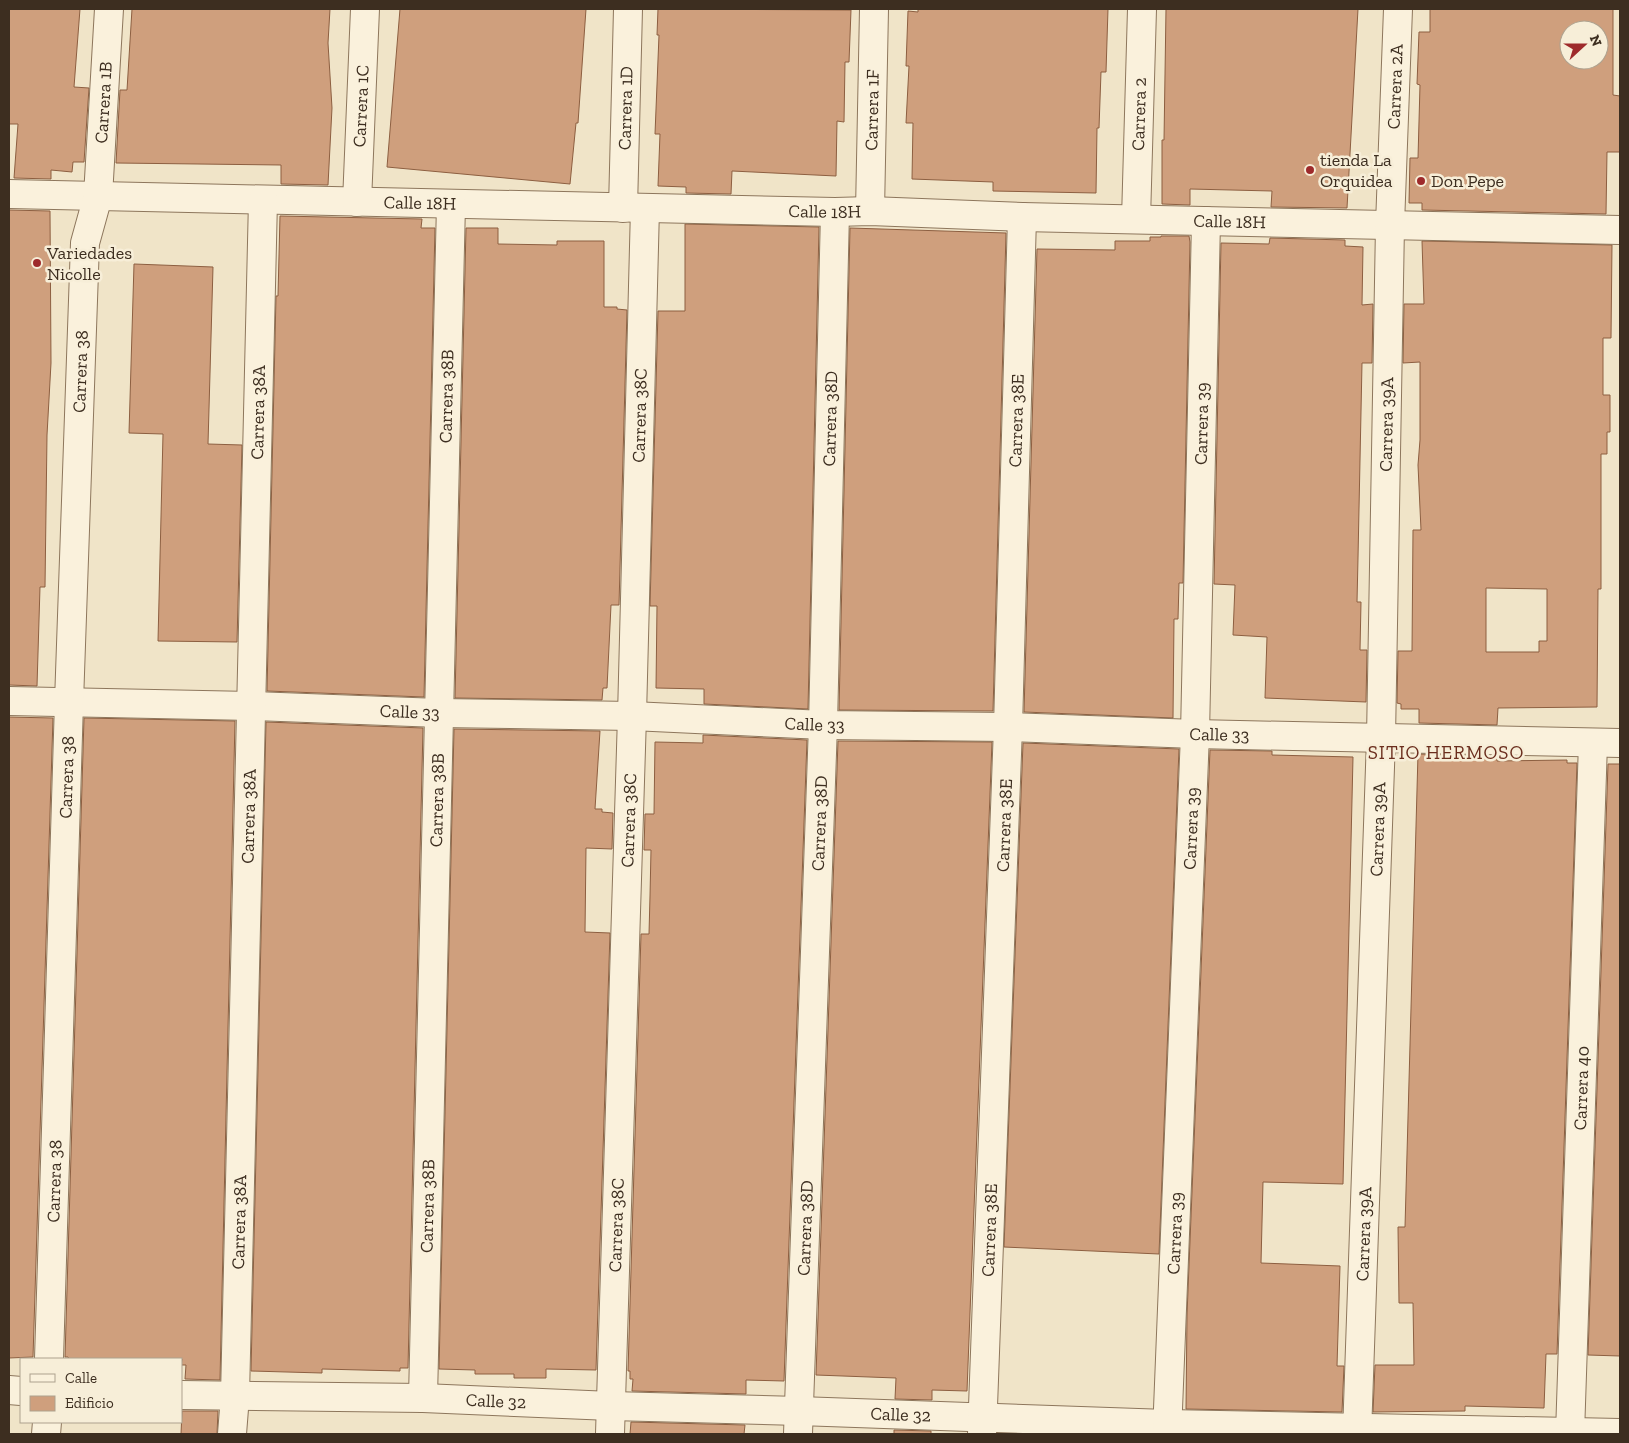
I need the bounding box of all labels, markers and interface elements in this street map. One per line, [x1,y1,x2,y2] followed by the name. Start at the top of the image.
[1559,20,1609,70] north arrow
[1586,33,1606,49] text: N
[1383,43,1408,130] street label: Carrera 2A
[90,61,117,144] street label: Carrera 1B
[348,64,374,148] street label: Carrera 1C
[613,66,638,150] street label: Carrera 1D
[860,69,884,151] street label: Carrera 1F
[1127,77,1151,151] street label: Carrera 2
[1320,149,1393,192] place label: tienda La Orquidea
[1304,164,1316,176] marker: tienda La Orquidea
[1431,170,1504,192] place label: Don Pepe
[1415,175,1427,187] marker: Don Pepe
[383,191,456,215] street label: Calle 18H
[788,200,861,223] street label: Calle 18H
[1193,210,1266,233] street label: Calle 18H
[46,242,132,285] place label: Variedades Nicolle
[31,257,43,269] marker: Variedades Nicolle
[68,330,93,413] street label: Carrera 38
[434,349,459,443] street label: Carrera 38B
[246,365,270,460] street label: Carrera 38A
[627,368,652,463] street label: Carrera 38C
[818,371,842,467] street label: Carrera 38D
[1004,374,1029,468] street label: Carrera 38E
[1375,377,1398,472] street label: Carrera 39A
[1190,382,1214,465] street label: Carrera 39
[379,700,440,724] street label: Calle 33
[784,712,845,736] street label: Calle 33
[1189,723,1250,746] street label: Calle 33
[54,736,79,819] street label: Carrera 38
[1368,741,1524,764] district label: SITIO HERMOSO
[425,753,449,847] street label: Carrera 38B
[236,768,261,864] street label: Carrera 38A
[616,773,641,868] street label: Carrera 38C
[807,775,832,871] street label: Carrera 38D
[992,778,1017,872] street label: Carrera 38E
[1365,782,1390,877] street label: Carrera 39A
[1179,787,1204,870] street label: Carrera 39
[1569,1046,1594,1131] street label: Carrera 40
[42,1139,67,1223] street label: Carrera 38
[415,1159,440,1253] street label: Carrera 38B
[227,1174,251,1270] street label: Carrera 38A
[604,1178,629,1273] street label: Carrera 38C
[793,1180,818,1276] street label: Carrera 38D
[977,1183,1002,1277] street label: Carrera 38E
[1351,1186,1377,1282] street label: Carrera 39A
[1162,1191,1188,1275] street label: Carrera 39
[20,1358,182,1423] legend
[65,1369,97,1387] text: Calle
[465,1389,527,1413] street label: Calle 32
[65,1394,114,1412] text: Edificio
[870,1403,931,1427] street label: Calle 32

